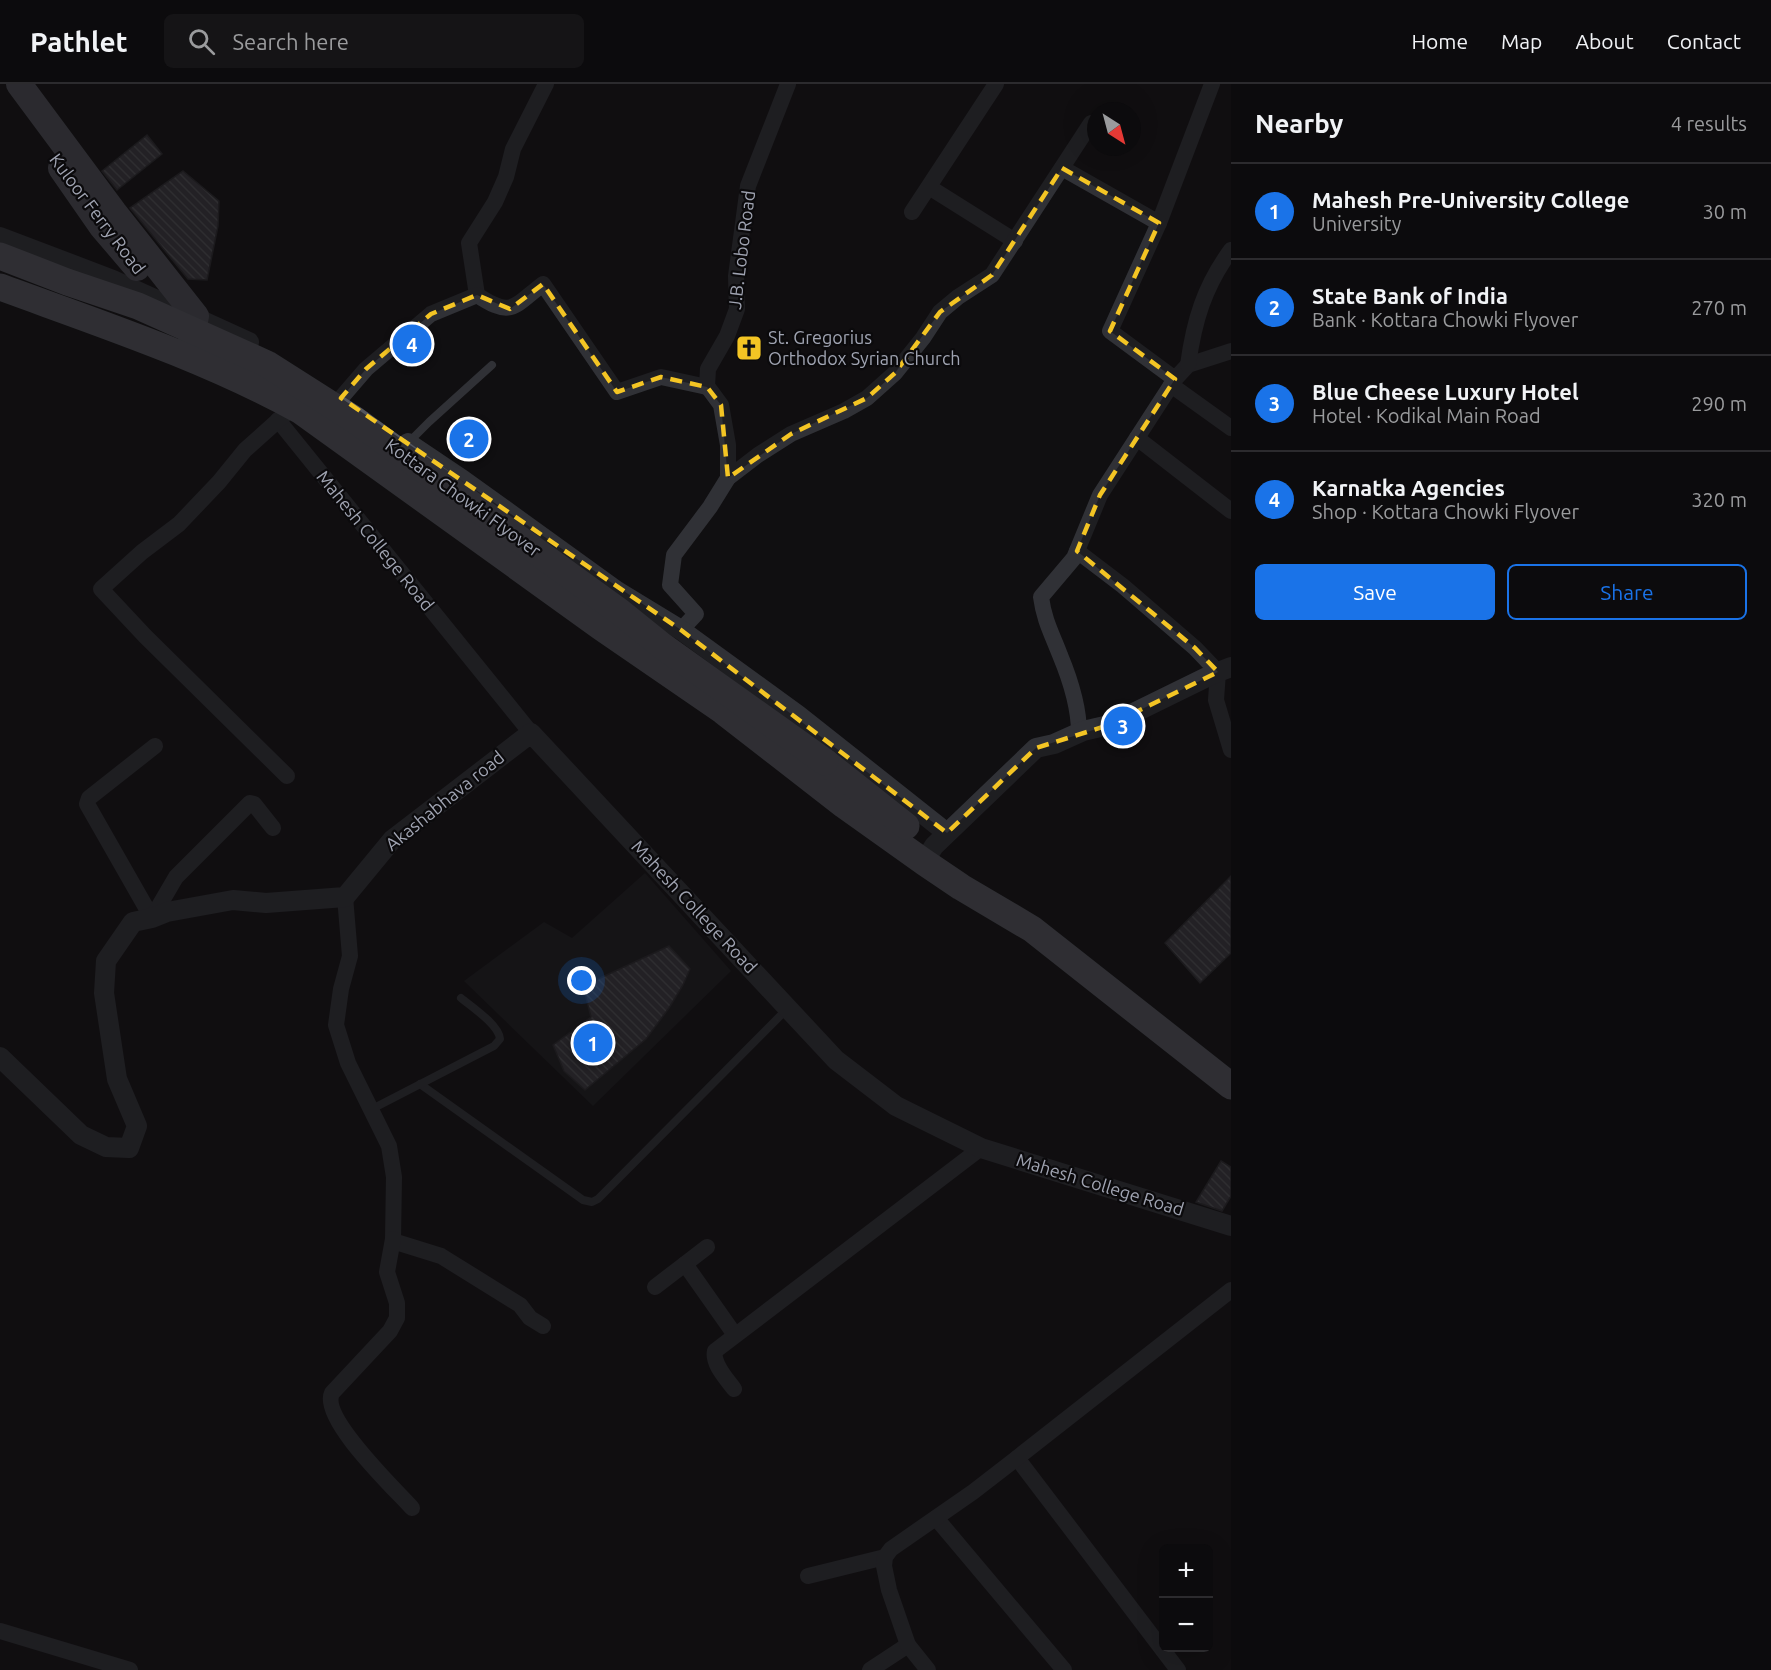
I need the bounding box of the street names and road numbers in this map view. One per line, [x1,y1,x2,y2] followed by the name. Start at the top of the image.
[46,149,150,278] street label: Kuloor Ferry Road
[724,189,758,310] street label: J.B. Lobo Road
[382,434,545,560] street label: Kottara Chowki Flyover
[313,466,438,614] street label: Mahesh College Road
[381,746,508,854] street label: Akashabhava road
[628,836,761,977] street label: Mahesh College Road
[1014,1149,1186,1219] street label: Mahesh College Road

